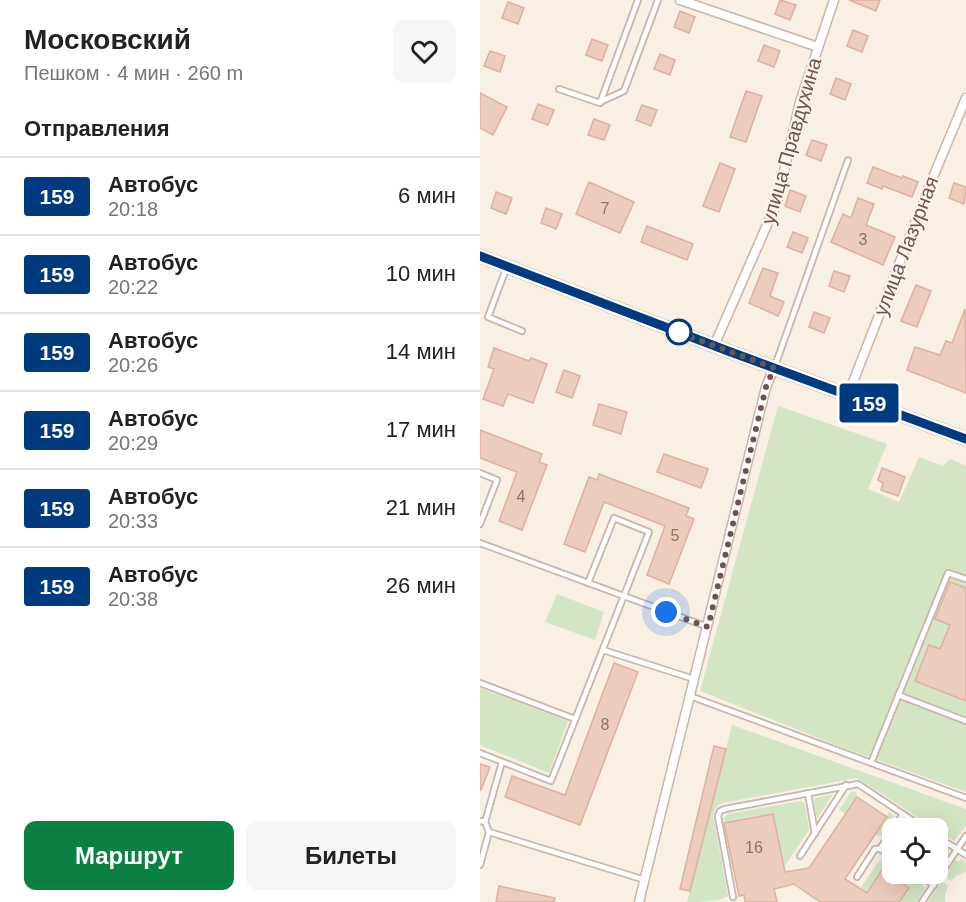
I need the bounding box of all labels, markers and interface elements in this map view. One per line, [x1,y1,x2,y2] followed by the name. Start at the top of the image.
[393,20,456,83] button: heart
[24,24,191,55] text: Московский
[757,54,826,227] street label: улица Правдухина
[24,62,243,84] text: Пешком · 4 мин · 260 m
[24,116,170,141] text: Отправления
[108,172,198,197] text: Автобус
[869,173,943,319] street label: улица Лазурная
[398,183,456,208] text: 6 мин
[39,185,75,208] text: 159
[108,198,158,220] text: 20:18
[601,200,610,217] house number: 7
[859,231,868,248] house number: 3
[108,250,198,275] text: Автобус
[386,261,456,286] text: 10 мин
[39,263,75,286] text: 159
[108,276,158,298] text: 20:22
[666,319,692,345] unlabelled marker
[108,328,198,353] text: Автобус
[386,339,456,364] text: 14 мин
[39,341,75,364] text: 159
[108,354,158,376] text: 20:26
[834,384,904,422] line badge: 159
[851,392,887,415] text: 159
[108,406,198,431] text: Автобус
[386,417,456,442] text: 17 мин
[39,419,75,442] text: 159
[108,432,158,454] text: 20:29
[108,484,198,509] text: Автобус
[517,488,526,505] house number: 4
[386,495,456,520] text: 21 мин
[39,497,75,520] text: 159
[108,510,158,532] text: 20:33
[671,527,680,544] house number: 5
[108,562,198,587] text: Автобус
[386,573,456,598] text: 26 мин
[39,575,75,598] text: 159
[108,588,158,610] text: 20:38
[651,597,681,627] your location
[601,716,610,733] house number: 8
[882,818,948,884] map controls
[882,818,948,884] button: locate
[24,821,234,890] button: Маршрут
[246,821,456,890] button: Билеты
[745,839,763,856] house number: 16

